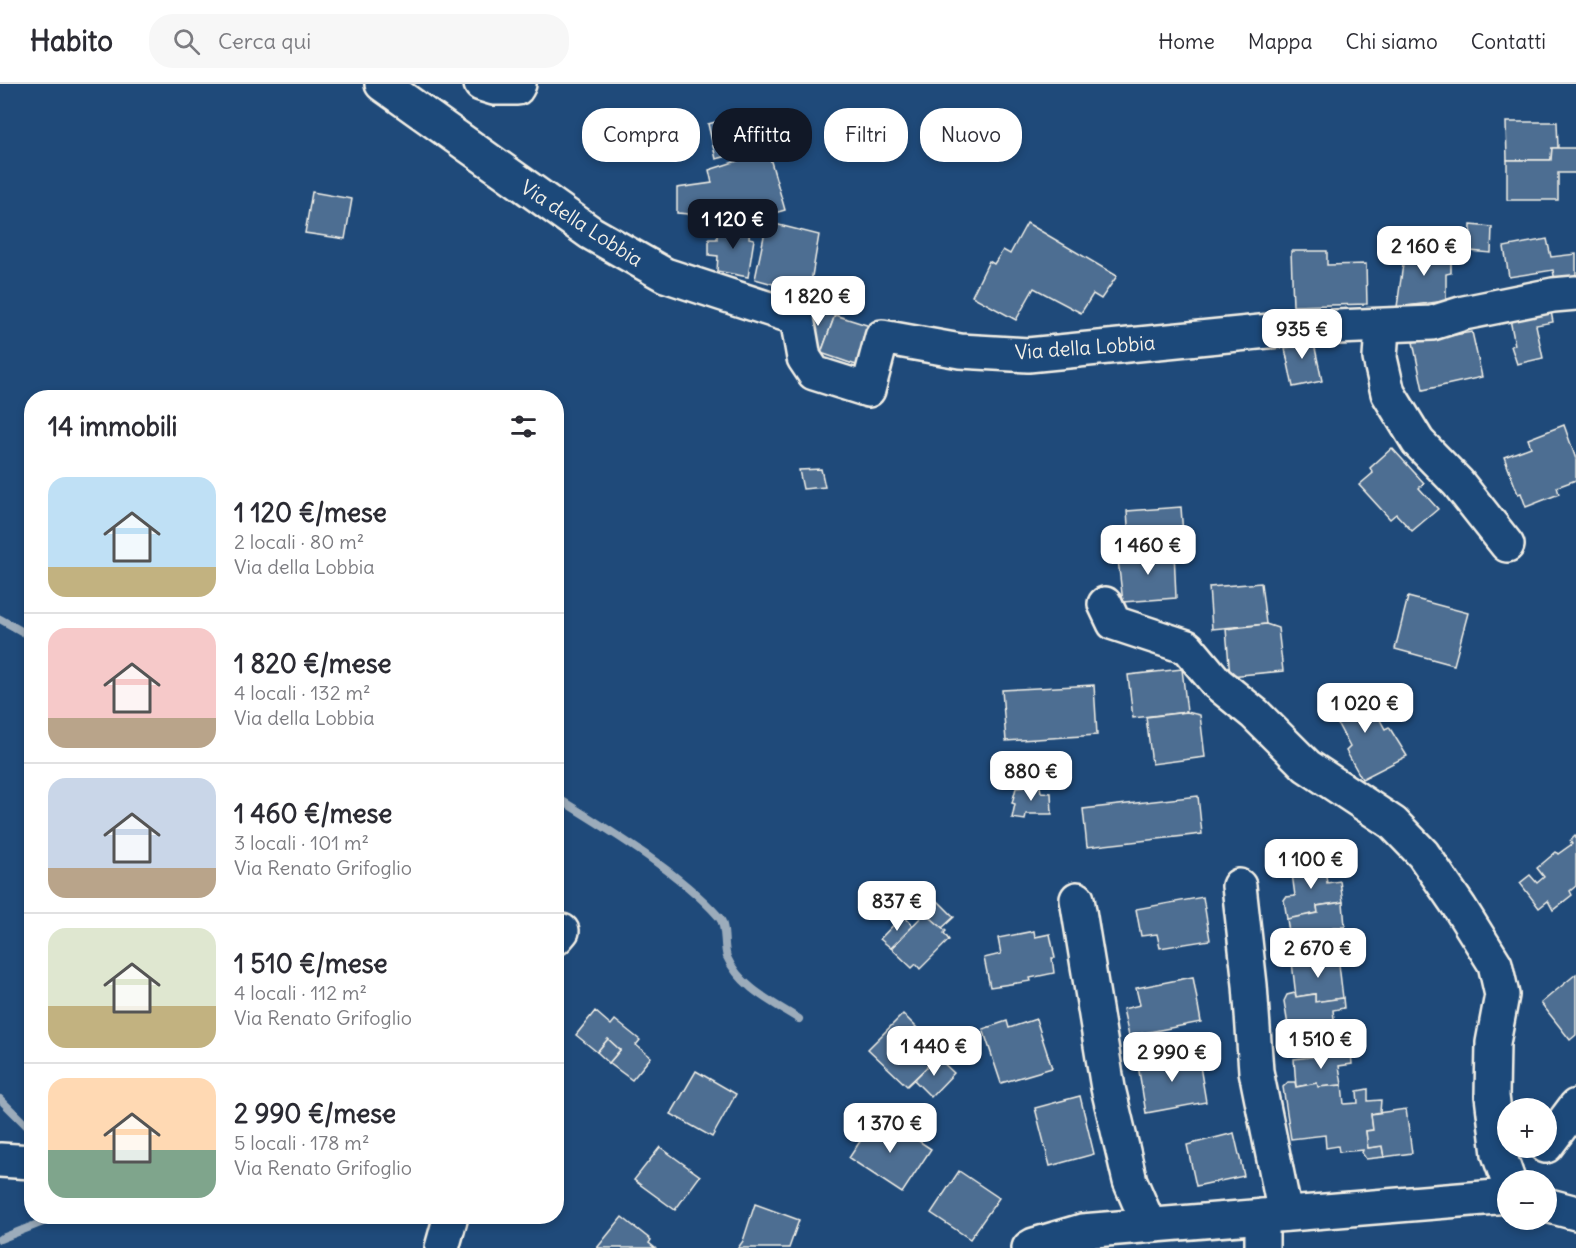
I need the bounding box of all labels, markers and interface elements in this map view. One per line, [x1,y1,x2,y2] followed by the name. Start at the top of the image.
[149,14,569,68] search box
[30,23,113,59] text: Habito
[170,25,203,58] icon: search
[218,27,311,55] text: Cerca qui
[1158,28,1215,55] text: Home
[1248,28,1313,55] text: Mappa
[1346,28,1438,55] text: Chi siamo
[1471,28,1546,55] text: Contatti
[582,108,700,162] chip: Compra
[712,108,812,162] chip: Affitta
[824,108,908,162] chip: Filtri
[920,108,1022,162] chip: Nuovo
[516,174,648,272] street label: Via della Lobbia
[678,199,788,250] pin: 1 120 €
[702,206,764,231] text: 1 120 €
[1369,226,1479,277] pin: 2 160 €
[1391,233,1457,258] text: 2 160 €
[763,276,873,327] pin: 1 820 €
[785,283,851,308] text: 1 820 €
[1260,309,1344,360] pin: 935 €
[1276,316,1328,341] text: 935 €
[1014,330,1156,364] street label: Via della Lobbia
[48,410,177,443] text: 14 immobili
[507,410,540,443] icon: filters
[234,496,387,529] text: 1 120 €/mese
[96,501,168,573] icon: home
[1093,525,1203,576] pin: 1 460 €
[234,529,364,554] text: 2 locali · 80 m²
[1115,532,1181,557] text: 1 460 €
[234,554,375,579] text: Via della Lobbia
[234,647,392,680] text: 1 820 €/mese
[96,652,168,724] icon: home
[234,680,370,705] text: 4 locali · 132 m²
[1310,683,1420,734] pin: 1 020 €
[1331,690,1399,715] text: 1 020 €
[234,705,375,730] text: Via della Lobbia
[989,751,1073,802] pin: 880 €
[1004,758,1058,783] text: 880 €
[234,797,392,830] text: 1 460 €/mese
[96,802,168,874] icon: home
[234,830,369,855] text: 3 locali · 101 m²
[1256,839,1366,890] pin: 1 100 €
[1279,846,1343,871] text: 1 100 €
[234,855,412,880] text: Via Renato Grifoglio
[855,881,939,932] pin: 837 €
[872,888,922,913] text: 837 €
[1263,928,1373,979] pin: 2 670 €
[1284,935,1352,960] text: 2 670 €
[234,947,388,980] text: 1 510 €/mese
[96,952,168,1024] icon: home
[234,980,367,1005] text: 4 locali · 112 m²
[234,1005,412,1030] text: Via Renato Grifoglio
[1266,1019,1376,1070] pin: 1 510 €
[879,1026,989,1077] pin: 1 440 €
[1290,1026,1352,1051] text: 1 510 €
[1117,1032,1227,1083] pin: 2 990 €
[901,1033,967,1058] text: 1 440 €
[1137,1039,1207,1064] text: 2 990 €
[234,1097,396,1130] text: 2 990 €/mese
[1497,1098,1557,1230] map controls
[1497,1098,1557,1158] button: +
[96,1102,168,1174] icon: home
[835,1103,945,1154] pin: 1 370 €
[858,1110,922,1135] text: 1 370 €
[234,1130,369,1155] text: 5 locali · 178 m²
[234,1155,412,1180] text: Via Renato Grifoglio
[1497,1170,1557,1230] button: −

